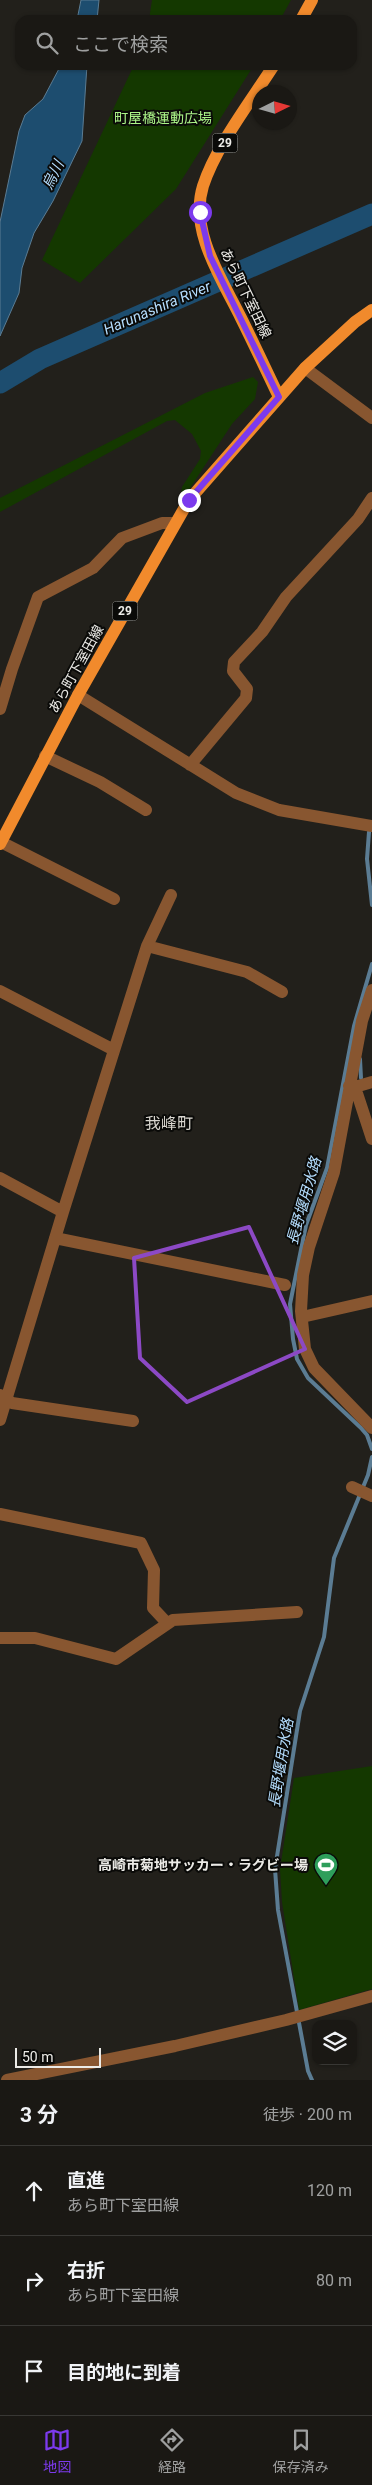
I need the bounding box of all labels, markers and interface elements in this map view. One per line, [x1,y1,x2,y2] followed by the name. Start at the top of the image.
[15,15,357,70] search box
[33,29,61,57] icon: search
[73,33,168,56] text: ここで検索
[252,85,297,130] north arrow
[114,110,212,126] park label: 町屋橋運動広場
[212,134,238,152] road number: 29
[38,156,69,192] water label: 烏川
[189,201,212,224] route start
[217,245,275,341] street label: あら町下室田線
[101,277,214,339] water label: Harunashira River
[178,489,201,512] route end
[112,602,138,620] road number: 29
[45,622,107,716] street label: あら町下室田線
[145,1114,193,1133] district label: 我峰町
[283,1153,326,1247] water label: 長野堰用水路
[265,1715,297,1809] water label: 長野堰用水路
[313,1852,339,1886] sports icon: 高崎市菊地サッカー・ラグビー場
[98,1857,308,1873] place label: 高崎市菊地サッカー・ラグビー場
[312,2020,357,2065] map controls
[312,2020,357,2065] button: layers
[15,2045,101,2068] scale bar
[22,2049,54,2065] text: 50 m
[20,2103,58,2127] text: 3 分
[263,2105,352,2124] text: 徒歩 · 200 m
[67,2169,105,2192] text: 直進
[20,2177,48,2205] icon: ahead
[307,2181,352,2200] text: 120 m
[67,2196,179,2215] text: あら町下室田線
[67,2259,105,2282] text: 右折
[20,2267,48,2295] icon: right
[316,2271,352,2290] text: 80 m
[67,2286,179,2305] text: あら町下室田線
[20,2357,48,2385] icon: arrive
[67,2361,181,2384] text: 目的地に到着
[43,2426,71,2476] tab: 地図
[158,2426,186,2476] tab: 経路
[273,2426,329,2476] tab: 保存済み

